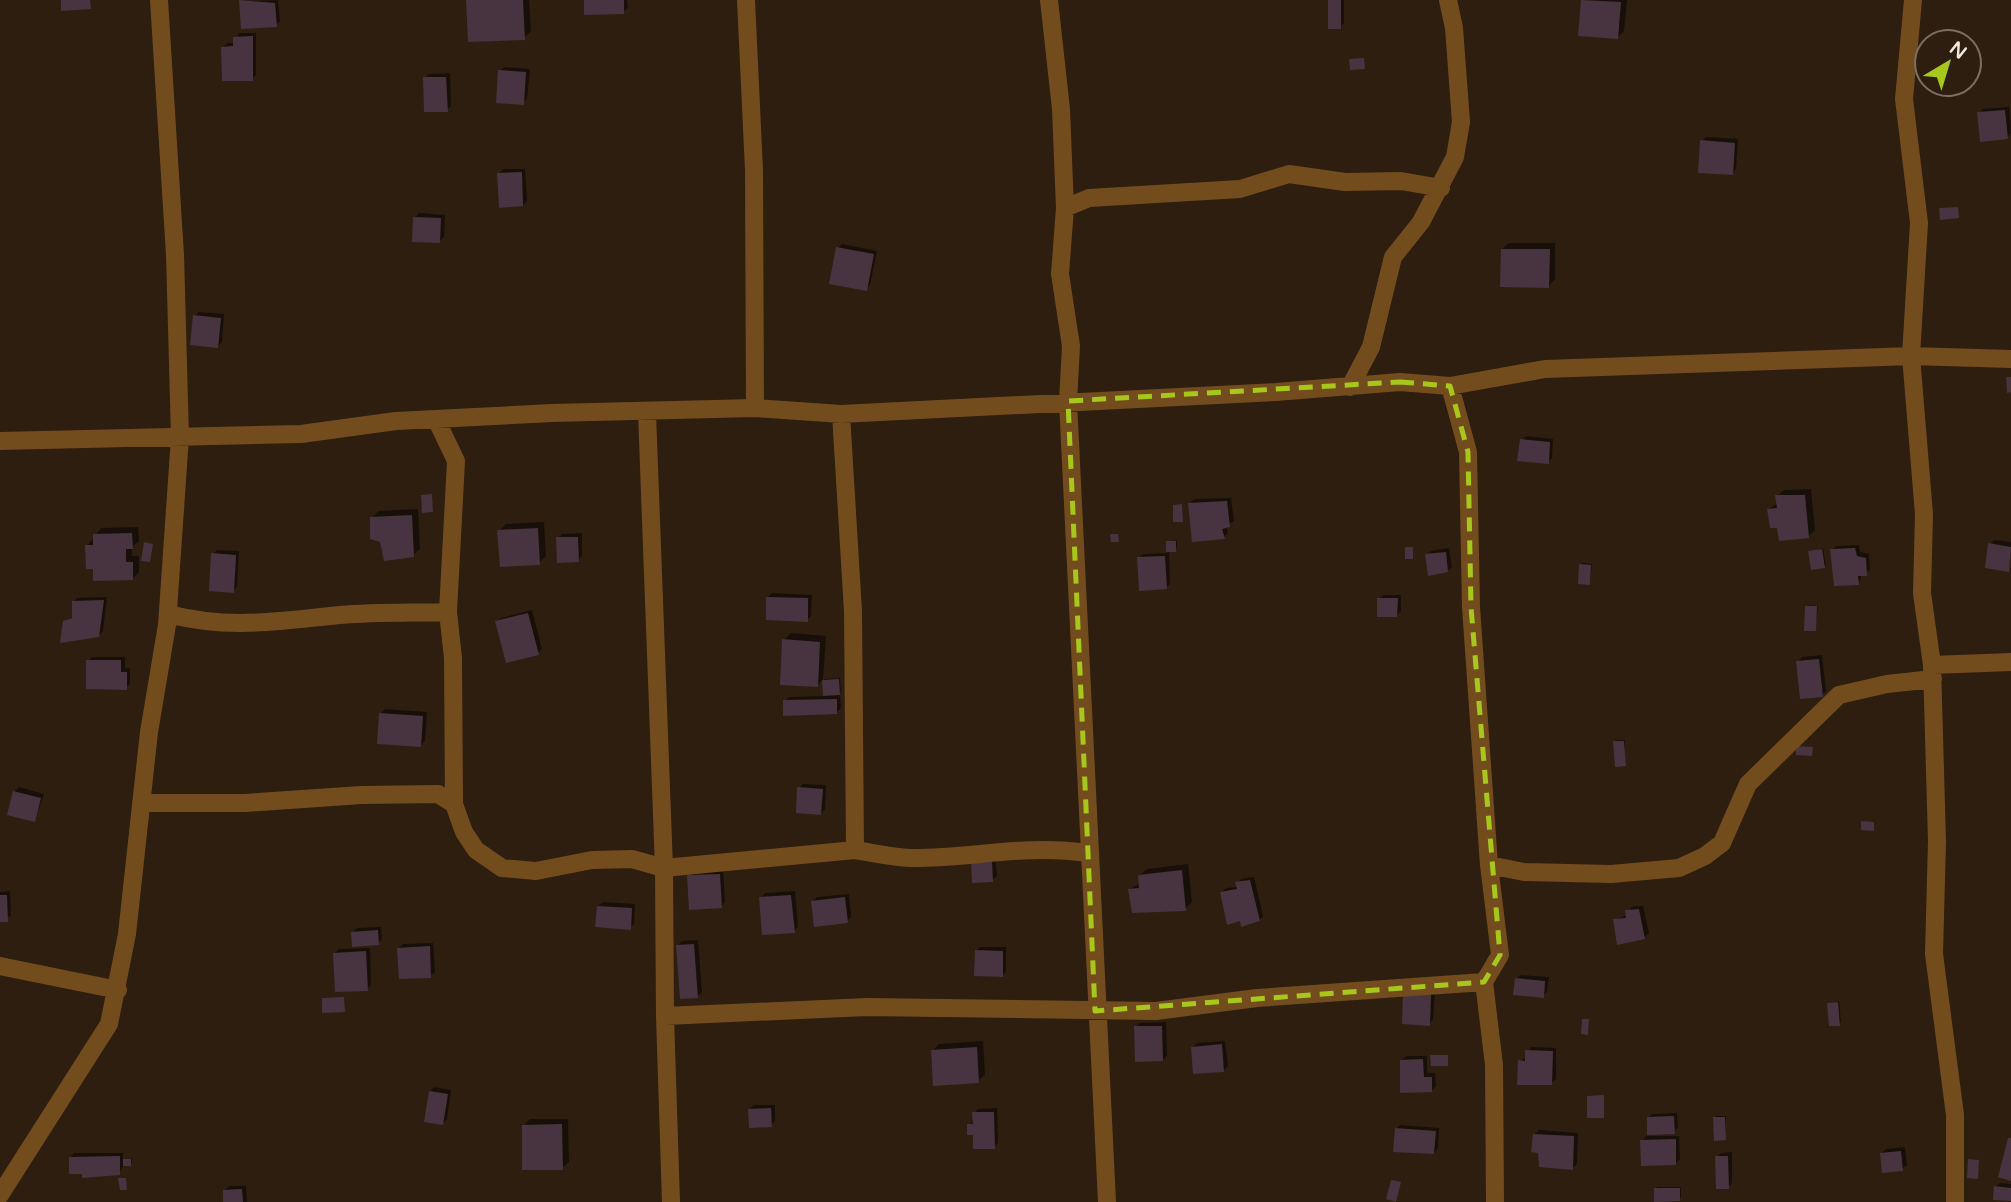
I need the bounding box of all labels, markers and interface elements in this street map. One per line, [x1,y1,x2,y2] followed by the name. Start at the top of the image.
[1913,28,1983,98] north arrow
[1945,37,1971,64] text: N

